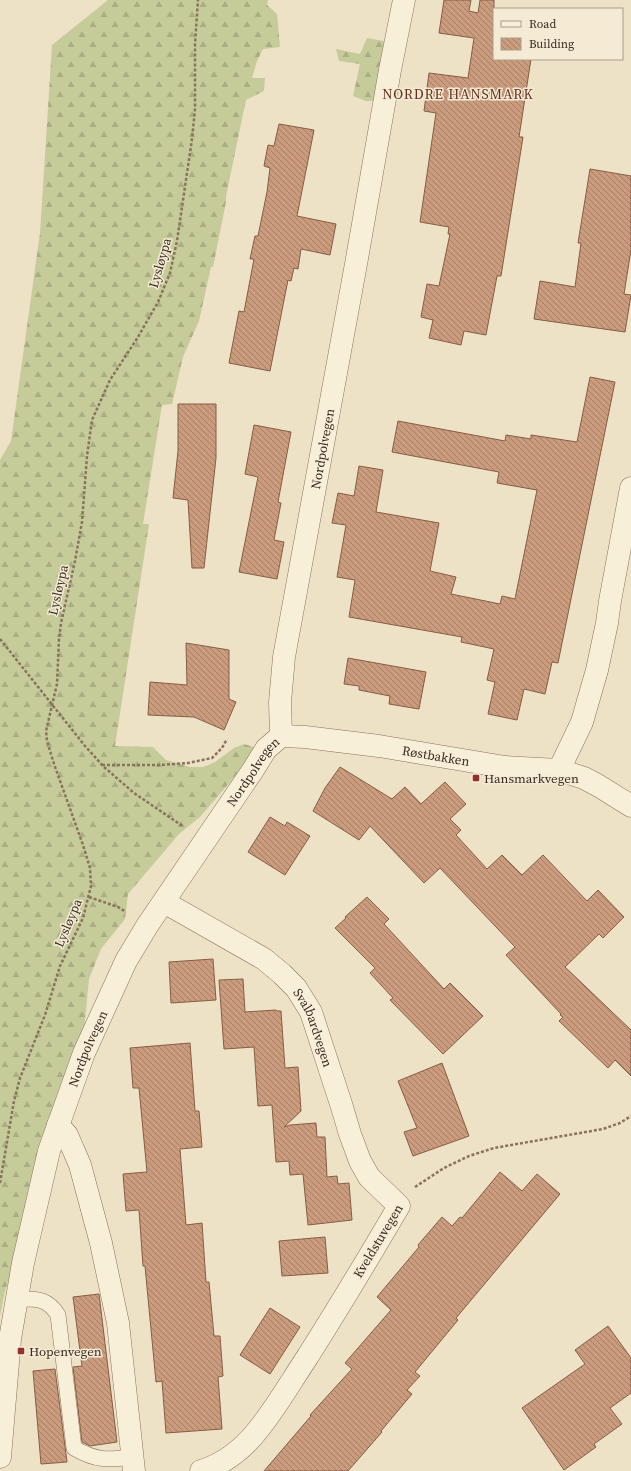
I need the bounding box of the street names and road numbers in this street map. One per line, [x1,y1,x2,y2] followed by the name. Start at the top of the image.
[145,236,175,290] street label: Lysløypa
[306,407,338,490] street label: Nordpolvegen
[44,563,72,617] street label: Lysløypa
[222,733,283,809] street label: Nordpolvegen
[401,742,471,769] street label: Røstbakken
[50,896,86,950] street label: Lysløypa
[290,985,337,1069] street label: Svalbardvegen
[64,1007,111,1089] street label: Nordpolvegen
[349,1201,407,1281] street label: Kveldstuvegen

